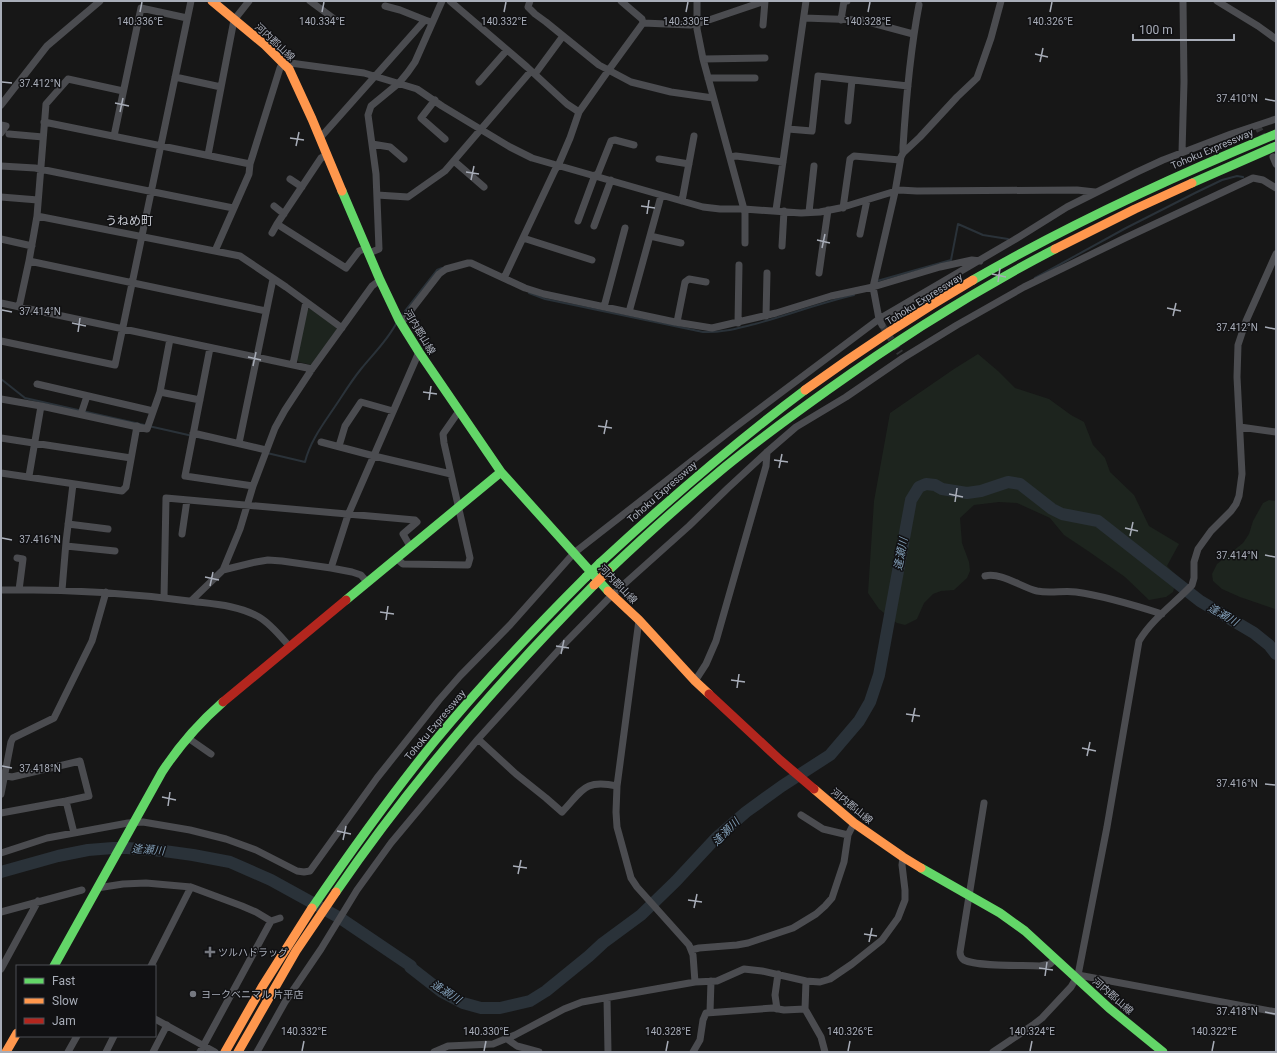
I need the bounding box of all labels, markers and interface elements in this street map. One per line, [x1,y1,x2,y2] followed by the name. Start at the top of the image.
[117,16,163,27] text: 140.336°E
[299,16,345,27] text: 140.334°E
[481,16,527,27] text: 140.332°E
[663,16,709,27] text: 140.330°E
[845,16,891,27] text: 140.328°E
[1027,16,1073,27] text: 140.326°E
[1133,16,1234,42] scale bar
[253,21,297,63] street label: 河内郡山線
[1139,23,1173,37] text: 100 m
[19,78,61,89] text: 37.412°N
[1216,93,1258,104] text: 37.410°N
[1169,127,1255,171] street label: Tohoku Expressway
[105,214,153,228] district label: うねめ町
[884,271,965,327] street label: Tohoku Expressway
[19,306,61,317] text: 37.414°N
[402,308,438,356] street label: 河内郡山線
[1216,322,1258,333] text: 37.412°N
[625,459,699,525] street label: Tohoku Expressway
[19,534,61,545] text: 37.416°N
[892,536,910,571] water label: 逢瀬川
[1216,550,1258,561] text: 37.414°N
[597,562,639,606] street label: 河内郡山線
[1205,601,1241,629] water label: 逢瀬川
[402,687,468,762] street label: Tohoku Expressway
[19,763,61,774] text: 37.418°N
[1216,778,1258,789] text: 37.416°N
[829,786,875,826] street label: 河内郡山線
[710,815,743,848] water label: 逢瀬川
[131,842,166,858] water label: 逢瀬川
[205,947,215,957] marker: ツルハドラッグ
[218,947,288,958] place label: ツルハドラッグ
[16,965,156,1037] legend
[52,974,75,988] text: Fast
[1091,975,1135,1017] street label: 河内郡山線
[429,978,464,1007] water label: 逢瀬川
[188,989,198,999] marker: ヨークベニマル 片平店
[201,989,303,1000] place label: ヨークベニマル 片平店
[52,994,78,1008] text: Slow
[1216,1006,1258,1017] text: 37.418°N
[52,1014,76,1028] text: Jam
[281,1026,327,1037] text: 140.332°E
[463,1026,509,1037] text: 140.330°E
[645,1026,691,1037] text: 140.328°E
[827,1026,873,1037] text: 140.326°E
[1009,1026,1055,1037] text: 140.324°E
[1191,1026,1237,1037] text: 140.322°E

